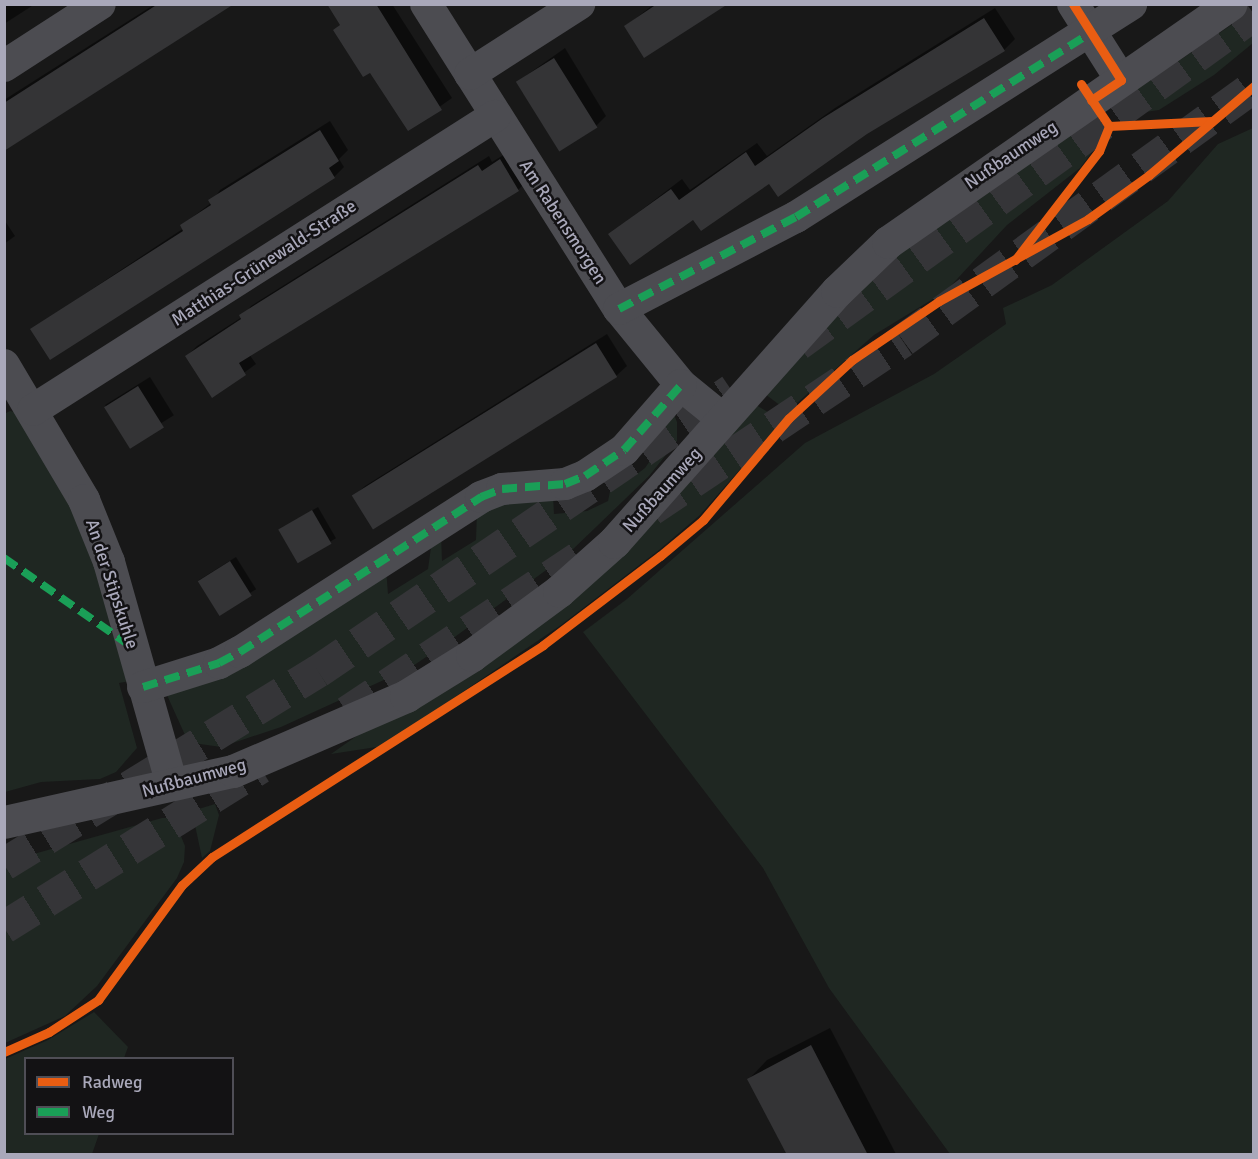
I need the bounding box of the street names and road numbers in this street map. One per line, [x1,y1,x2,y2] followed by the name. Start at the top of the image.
[961,116,1061,194] street label: Nußbaumweg
[515,156,611,288] street label: Am Rabensmorgen
[168,195,360,331] street label: Matthias-Grünewald-Straße
[618,443,706,537] street label: Nußbaumweg
[81,516,143,652] street label: An der Stipskuhle
[139,754,249,802] street label: Nußbaumweg

